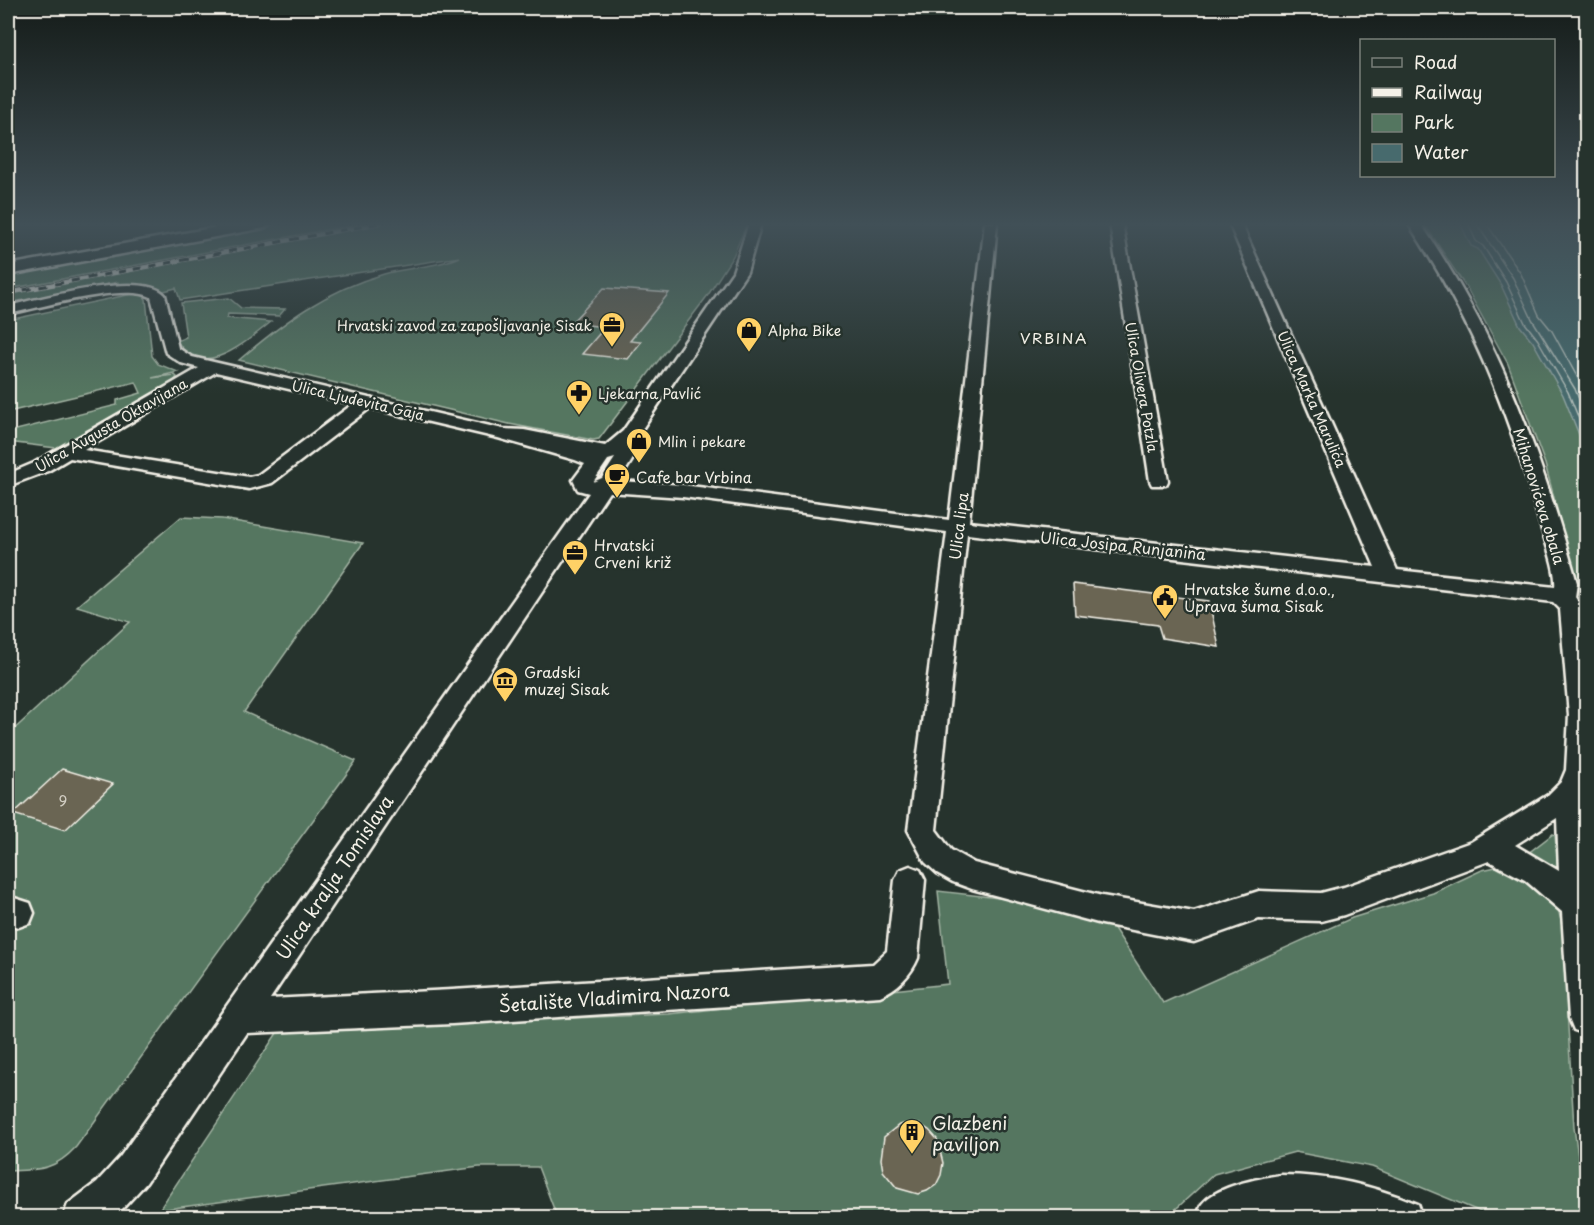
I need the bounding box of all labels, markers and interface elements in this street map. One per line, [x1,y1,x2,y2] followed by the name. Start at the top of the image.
[1360,39,1555,177] legend
[1414,48,1458,75] text: Road
[1414,78,1482,105] text: Railway
[1414,108,1454,135] text: Park
[1414,138,1469,165] text: Water
[597,310,627,348] office icon: Hrvatski zavod za zapošljavanje Sisak
[337,315,592,336] place label: Hrvatski zavod za zapošljavanje Sisak
[734,315,764,353] shop icon: Alpha Bike
[768,320,841,341] place label: Alpha Bike
[1120,320,1164,454] street label: Ulica Olivera Potzla
[1020,326,1088,349] district label: VRBINA
[1272,327,1352,471] street label: Ulica Marka Marulića
[31,373,191,477] street label: Ulica Augusta Oktavijana
[290,375,427,426] street label: Ulica Ljudevita Gaja
[564,378,594,416] pharmacy icon: Ljekarna Pavlić
[598,383,701,404] place label: Ljekarna Pavlić
[1508,425,1572,568] street label: Mihanovićeva obala
[624,426,654,464] shop icon: Mlin i pekare
[658,431,746,452] place label: Mlin i pekare
[602,461,632,499] cafe icon: Cafe bar Vrbina
[636,465,752,488] place label: Cafe bar Vrbina
[942,490,974,561] street label: Ulica lipa
[1039,525,1208,565] street label: Ulica Josipa Runjanina
[594,533,671,573] place label: Hrvatski Crveni križ
[560,538,590,576] office icon: Hrvatski Crveni križ
[1184,577,1335,617] place label: Hrvatske šume d.o.o., Uprava šuma Sisak
[1150,582,1180,620] public building icon: Hrvatske šume d.o.o., Uprava šuma Sisak
[524,660,610,700] place label: Gradski muzej Sisak
[490,665,520,703] museum icon: Gradski muzej Sisak
[59,788,67,811] house number: 9
[269,789,400,965] street label: Ulica kralja Tomislava
[498,975,730,1019] street label: Šetalište Vladimira Nazora
[932,1109,1007,1157] place label: Glazbeni paviljon
[897,1117,927,1155] building icon: Glazbeni paviljon

